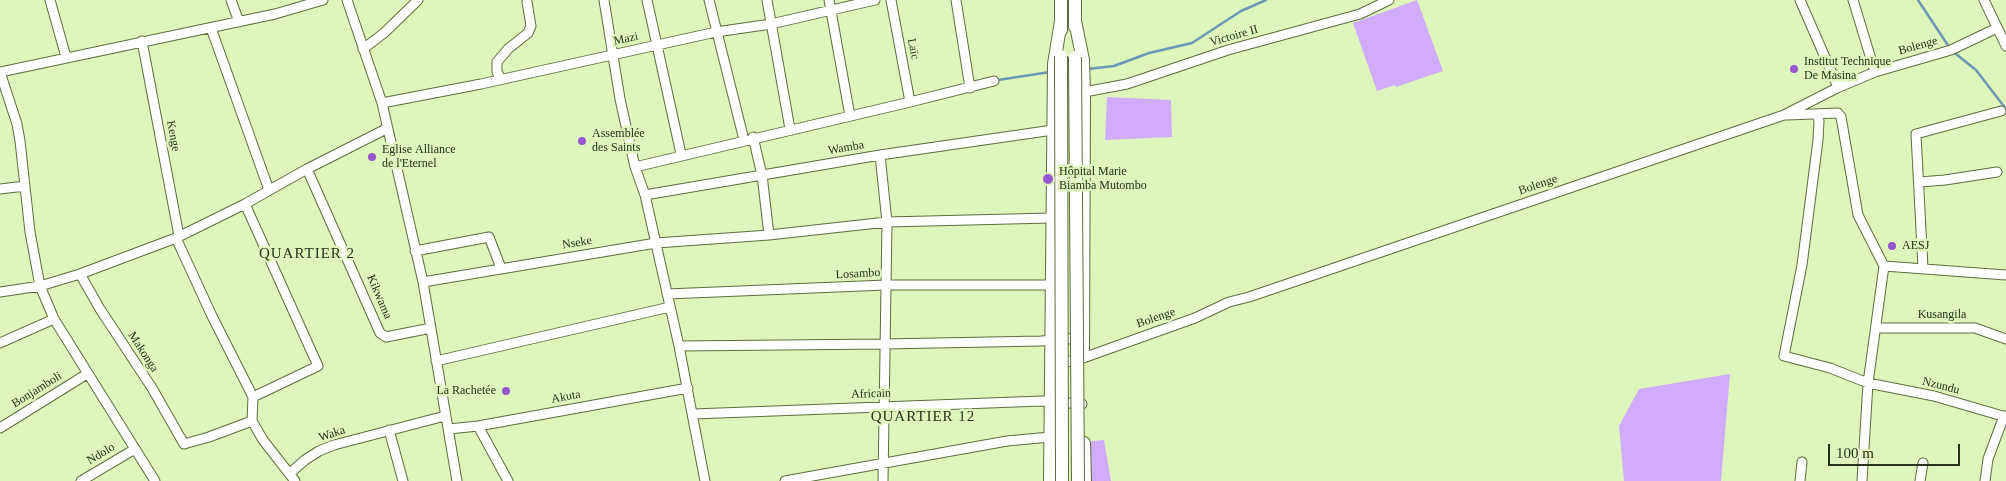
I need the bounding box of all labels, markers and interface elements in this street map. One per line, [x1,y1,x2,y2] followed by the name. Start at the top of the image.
[1208,22,1260,50] street label: Victoire II
[612,29,640,49] street label: Mazi
[1897,34,1939,58] street label: Bolenge
[904,37,922,61] street label: Laïc
[1804,55,1891,83] place label: Institut Technique De Masina
[1788,63,1800,75] marker: Institut Technique De Masina
[163,119,183,153] street label: Kenge
[592,127,645,155] place label: Assemblée des Saints
[576,135,588,147] marker: Assemblée des Saints
[827,138,865,158] street label: Wamba
[382,143,456,171] place label: Eglise Alliance de l'Eternel
[366,151,378,163] marker: Eglise Alliance de l'Eternel
[1059,165,1147,193] place label: Hôpital Marie Biamba Mutombo
[1041,172,1055,186] marker: Hôpital Marie Biamba Mutombo
[1517,172,1559,198] street label: Bolenge
[561,234,593,252] street label: Nseke
[1902,239,1929,253] place label: AESJ
[1886,240,1898,252] marker: AESJ
[258,245,356,263] district label: QUARTIER 2
[835,266,881,282] street label: Losambo
[363,273,395,321] street label: Kikwama
[1135,305,1177,331] street label: Bolenge
[1918,308,1966,322] street label: Kusangila
[125,329,161,375] street label: Makonga
[9,369,65,411] street label: Bonjamboli
[1921,374,1961,398] street label: Nzundu
[436,384,496,398] place label: La Rachetée
[500,385,512,397] marker: La Rachetée
[851,386,891,402] street label: Africain
[550,387,582,407] street label: Akuta
[869,408,977,426] district label: QUARTIER 12
[317,423,347,445] street label: Waka
[1831,434,1964,466] scale bar
[84,440,118,468] street label: Ndolo
[1836,445,1874,461] text: 100 m

